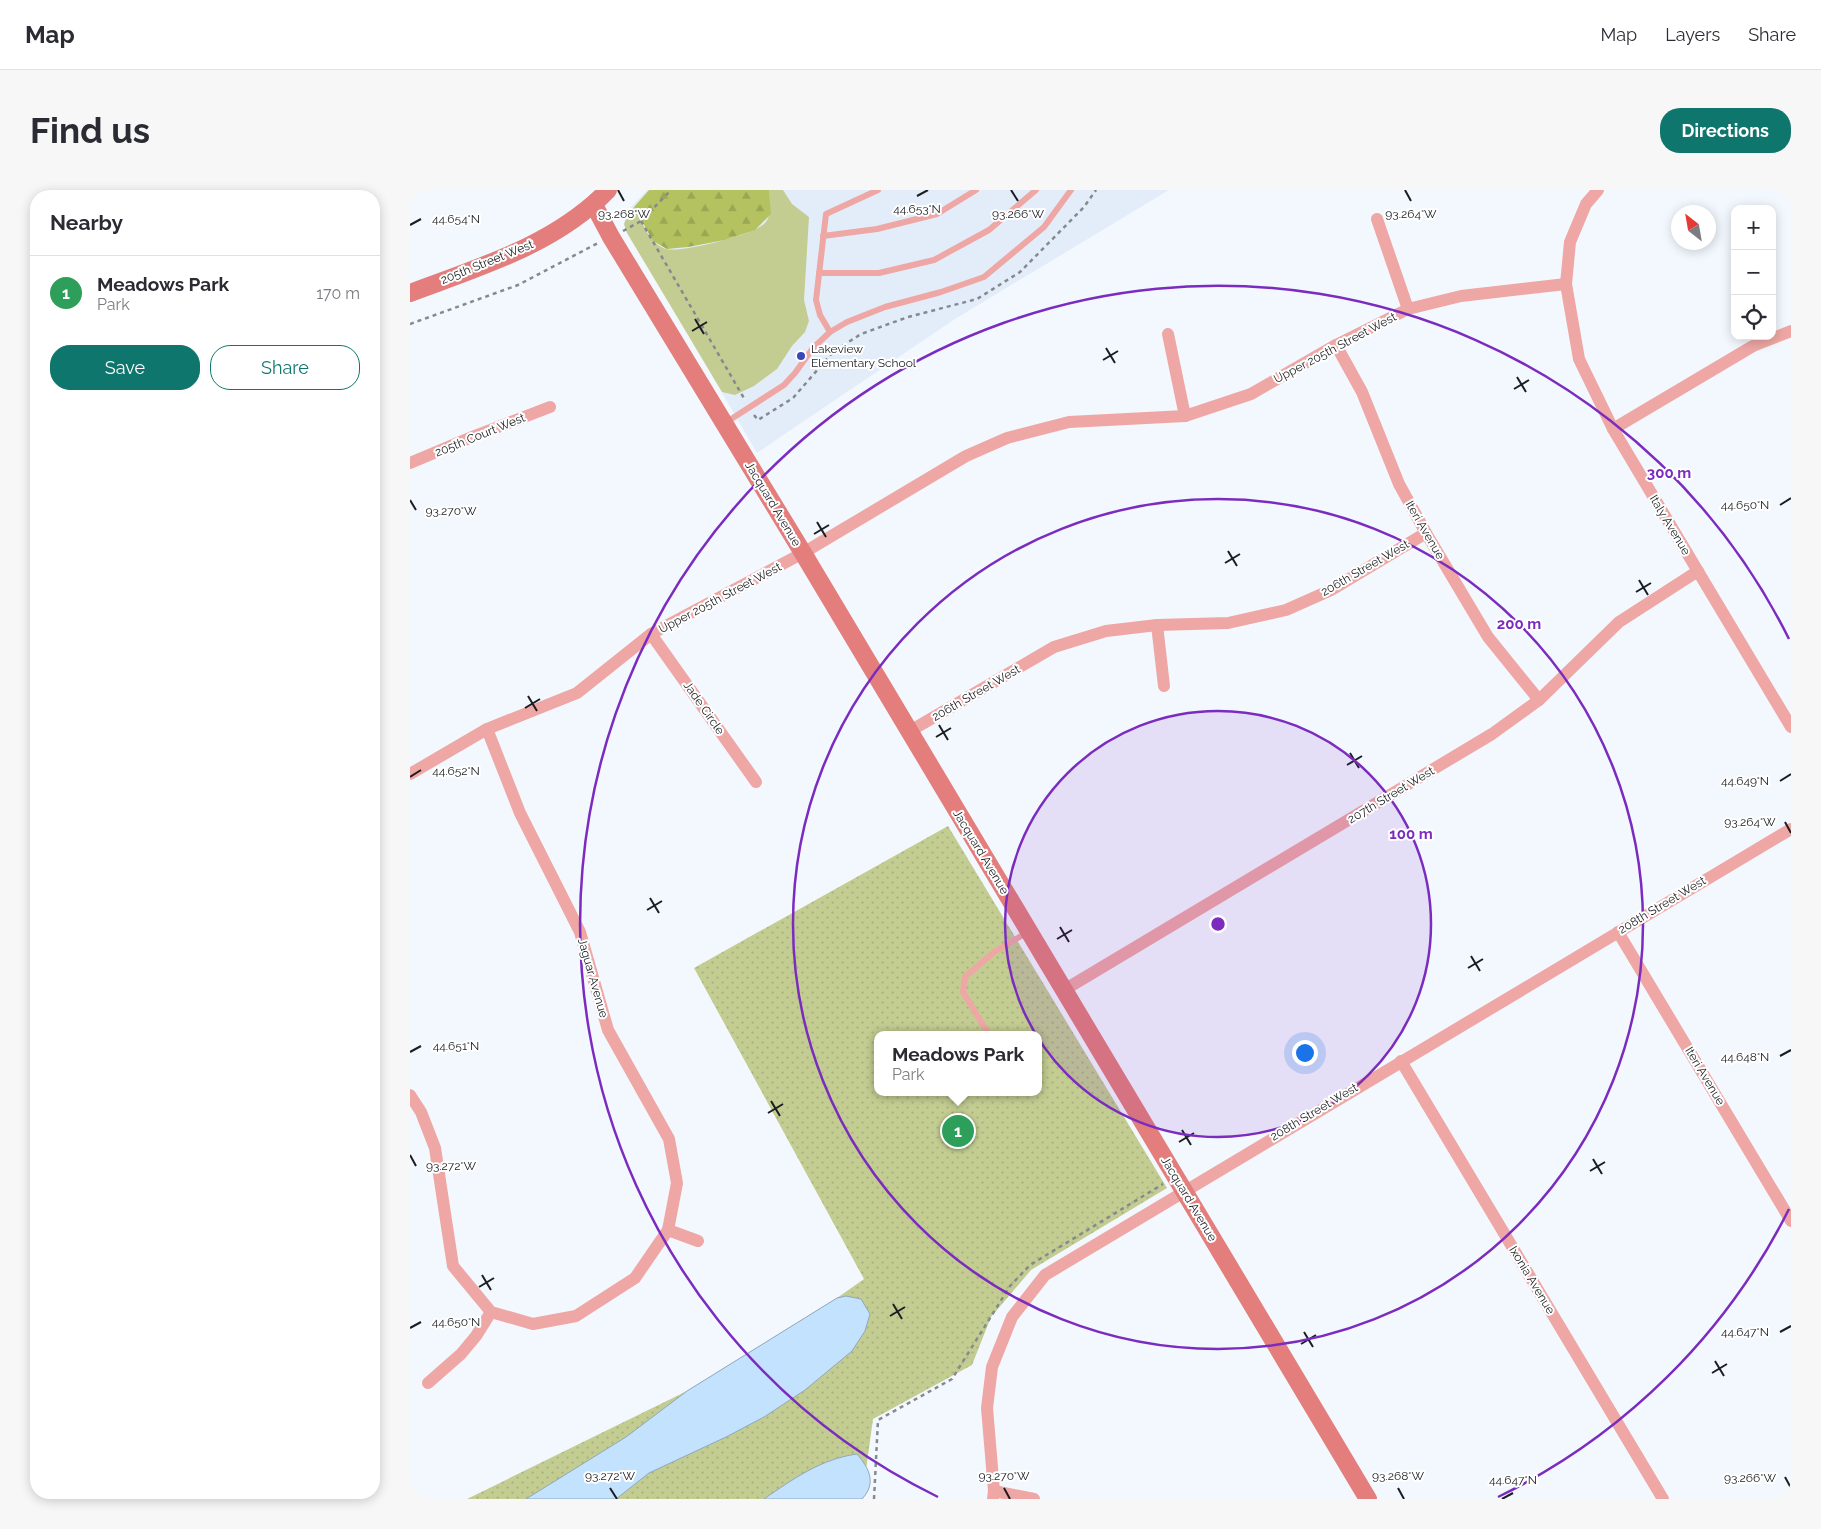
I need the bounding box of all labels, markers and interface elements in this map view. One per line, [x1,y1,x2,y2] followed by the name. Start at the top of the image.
[25,20,75,49] text: Map
[1601,24,1637,45] text: Map
[1665,24,1720,45] text: Layers
[1748,24,1796,45] text: Share
[1660,108,1791,153] button: Directions
[30,110,150,151] text: Find us
[893,202,941,216] text: 44.653°N
[1671,205,1716,250] north arrow
[1731,205,1776,340] map controls
[1731,205,1776,250] button: +
[598,207,650,221] text: 93.268°W
[992,207,1045,221] text: 93.266°W
[1385,207,1437,221] text: 93.264°W
[50,210,123,235] text: Nearby
[432,212,480,226] text: 44.654°N
[439,237,535,287] street label: 205th Street West
[1731,250,1776,295] button: −
[97,273,229,295] text: Meadows Park
[62,284,70,303] text: 1
[316,284,360,303] text: 170 m
[97,295,130,314] text: Park
[1731,295,1776,340] button: locate
[1271,310,1399,386] street label: Upper 205th Street West
[811,342,917,370] place label: Lakeview Elementary School
[50,345,200,390] button: Save
[210,345,360,390] button: Share
[795,350,807,362] marker: Lakeview Elementary School
[433,410,527,460] street label: 205th Court West
[742,459,804,549] street label: Jacquard Avenue
[1647,464,1691,482] text: 300 m
[1647,492,1693,558] street label: Italy Avenue
[1403,498,1447,562] street label: Iteri Avenue
[1721,498,1769,512] text: 44.650°N
[425,504,477,518] text: 93.270°W
[1318,537,1412,599] street label: 206th Street West
[656,560,784,636] street label: Upper 205th Street West
[1497,615,1541,633] text: 200 m
[929,662,1023,724] street label: 206th Street West
[681,679,727,737] street label: Jade Circle
[432,764,480,778] text: 44.652°N
[1345,764,1437,826] street label: 207th Street West
[1721,774,1769,788] text: 44.649°N
[950,807,1012,897] street label: Jacquard Avenue
[1724,815,1776,829] text: 93.264°W
[1389,825,1433,843] text: 100 m
[1616,873,1708,937] street label: 208th Street West
[1209,915,1227,933] centre of rings
[575,937,611,1019] street label: Jaguar Avenue
[874,1031,1042,1096] popup
[433,1039,479,1053] text: 44.651°N
[1292,1040,1318,1066] your location
[892,1043,1024,1065] text: Meadows Park
[1682,1044,1728,1108] street label: Iteri Avenue
[1721,1050,1769,1064] text: 44.648°N
[892,1065,925,1084] text: Park
[1268,1080,1360,1144] street label: 208th Street West
[942,1112,974,1150] pin: 1
[1158,1154,1220,1244] street label: Jacquard Avenue
[426,1159,477,1173] text: 93.272°W
[1506,1243,1558,1317] street label: Ixonia Avenue
[432,1315,480,1329] text: 44.650°N
[1721,1325,1769,1339] text: 44.647°N
[585,1469,636,1483] text: 93.272°W
[978,1469,1030,1483] text: 93.270°W
[1372,1469,1424,1483] text: 93.268°W
[1724,1471,1777,1485] text: 93.266°W
[1489,1473,1537,1487] text: 44.647°N

